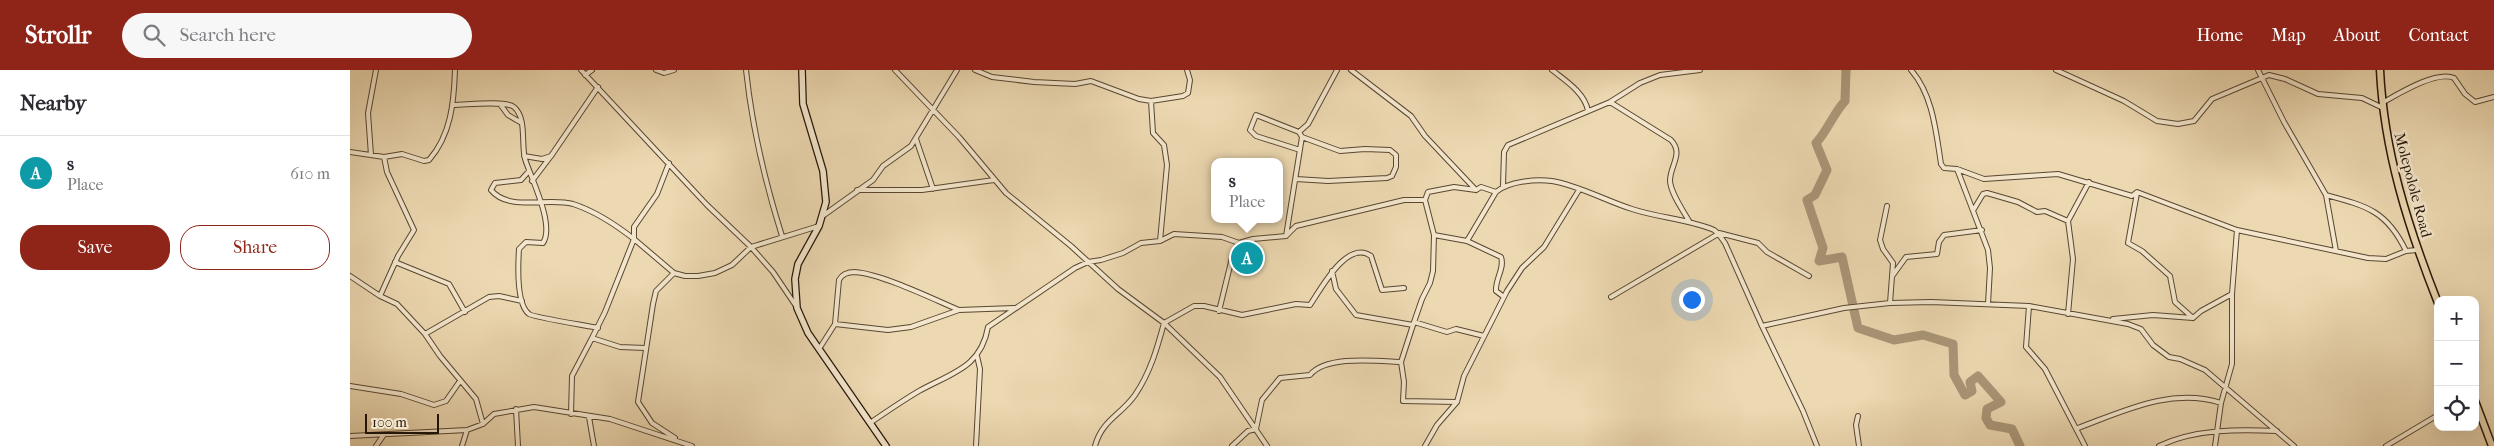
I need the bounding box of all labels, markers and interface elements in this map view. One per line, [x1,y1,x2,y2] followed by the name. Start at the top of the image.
[122,13,472,58] search box
[25,21,92,49] text: Strollr
[140,21,168,49] icon: search
[180,24,276,46] text: Search here
[2196,25,2243,46] text: Home
[2271,25,2306,46] text: Map
[2334,25,2380,46] text: About
[2408,25,2469,46] text: Contact
[20,91,86,115] text: Nearby
[2390,131,2436,240] street label: Molepolole Road
[67,153,74,175] text: s
[1211,158,1283,223] popup
[31,164,41,183] text: A
[290,164,330,183] text: 610 m
[1229,170,1236,192] text: s
[67,175,103,194] text: Place
[1229,192,1265,211] text: Place
[20,225,170,270] button: Save
[180,225,330,270] button: Share
[1231,239,1263,277] pin: A
[1679,287,1705,313] your location
[2434,296,2479,431] map controls
[2434,296,2479,341] button: +
[2434,341,2479,386] button: −
[2434,386,2479,431] button: locate
[365,411,439,434] scale bar
[372,414,407,431] text: 100 m

